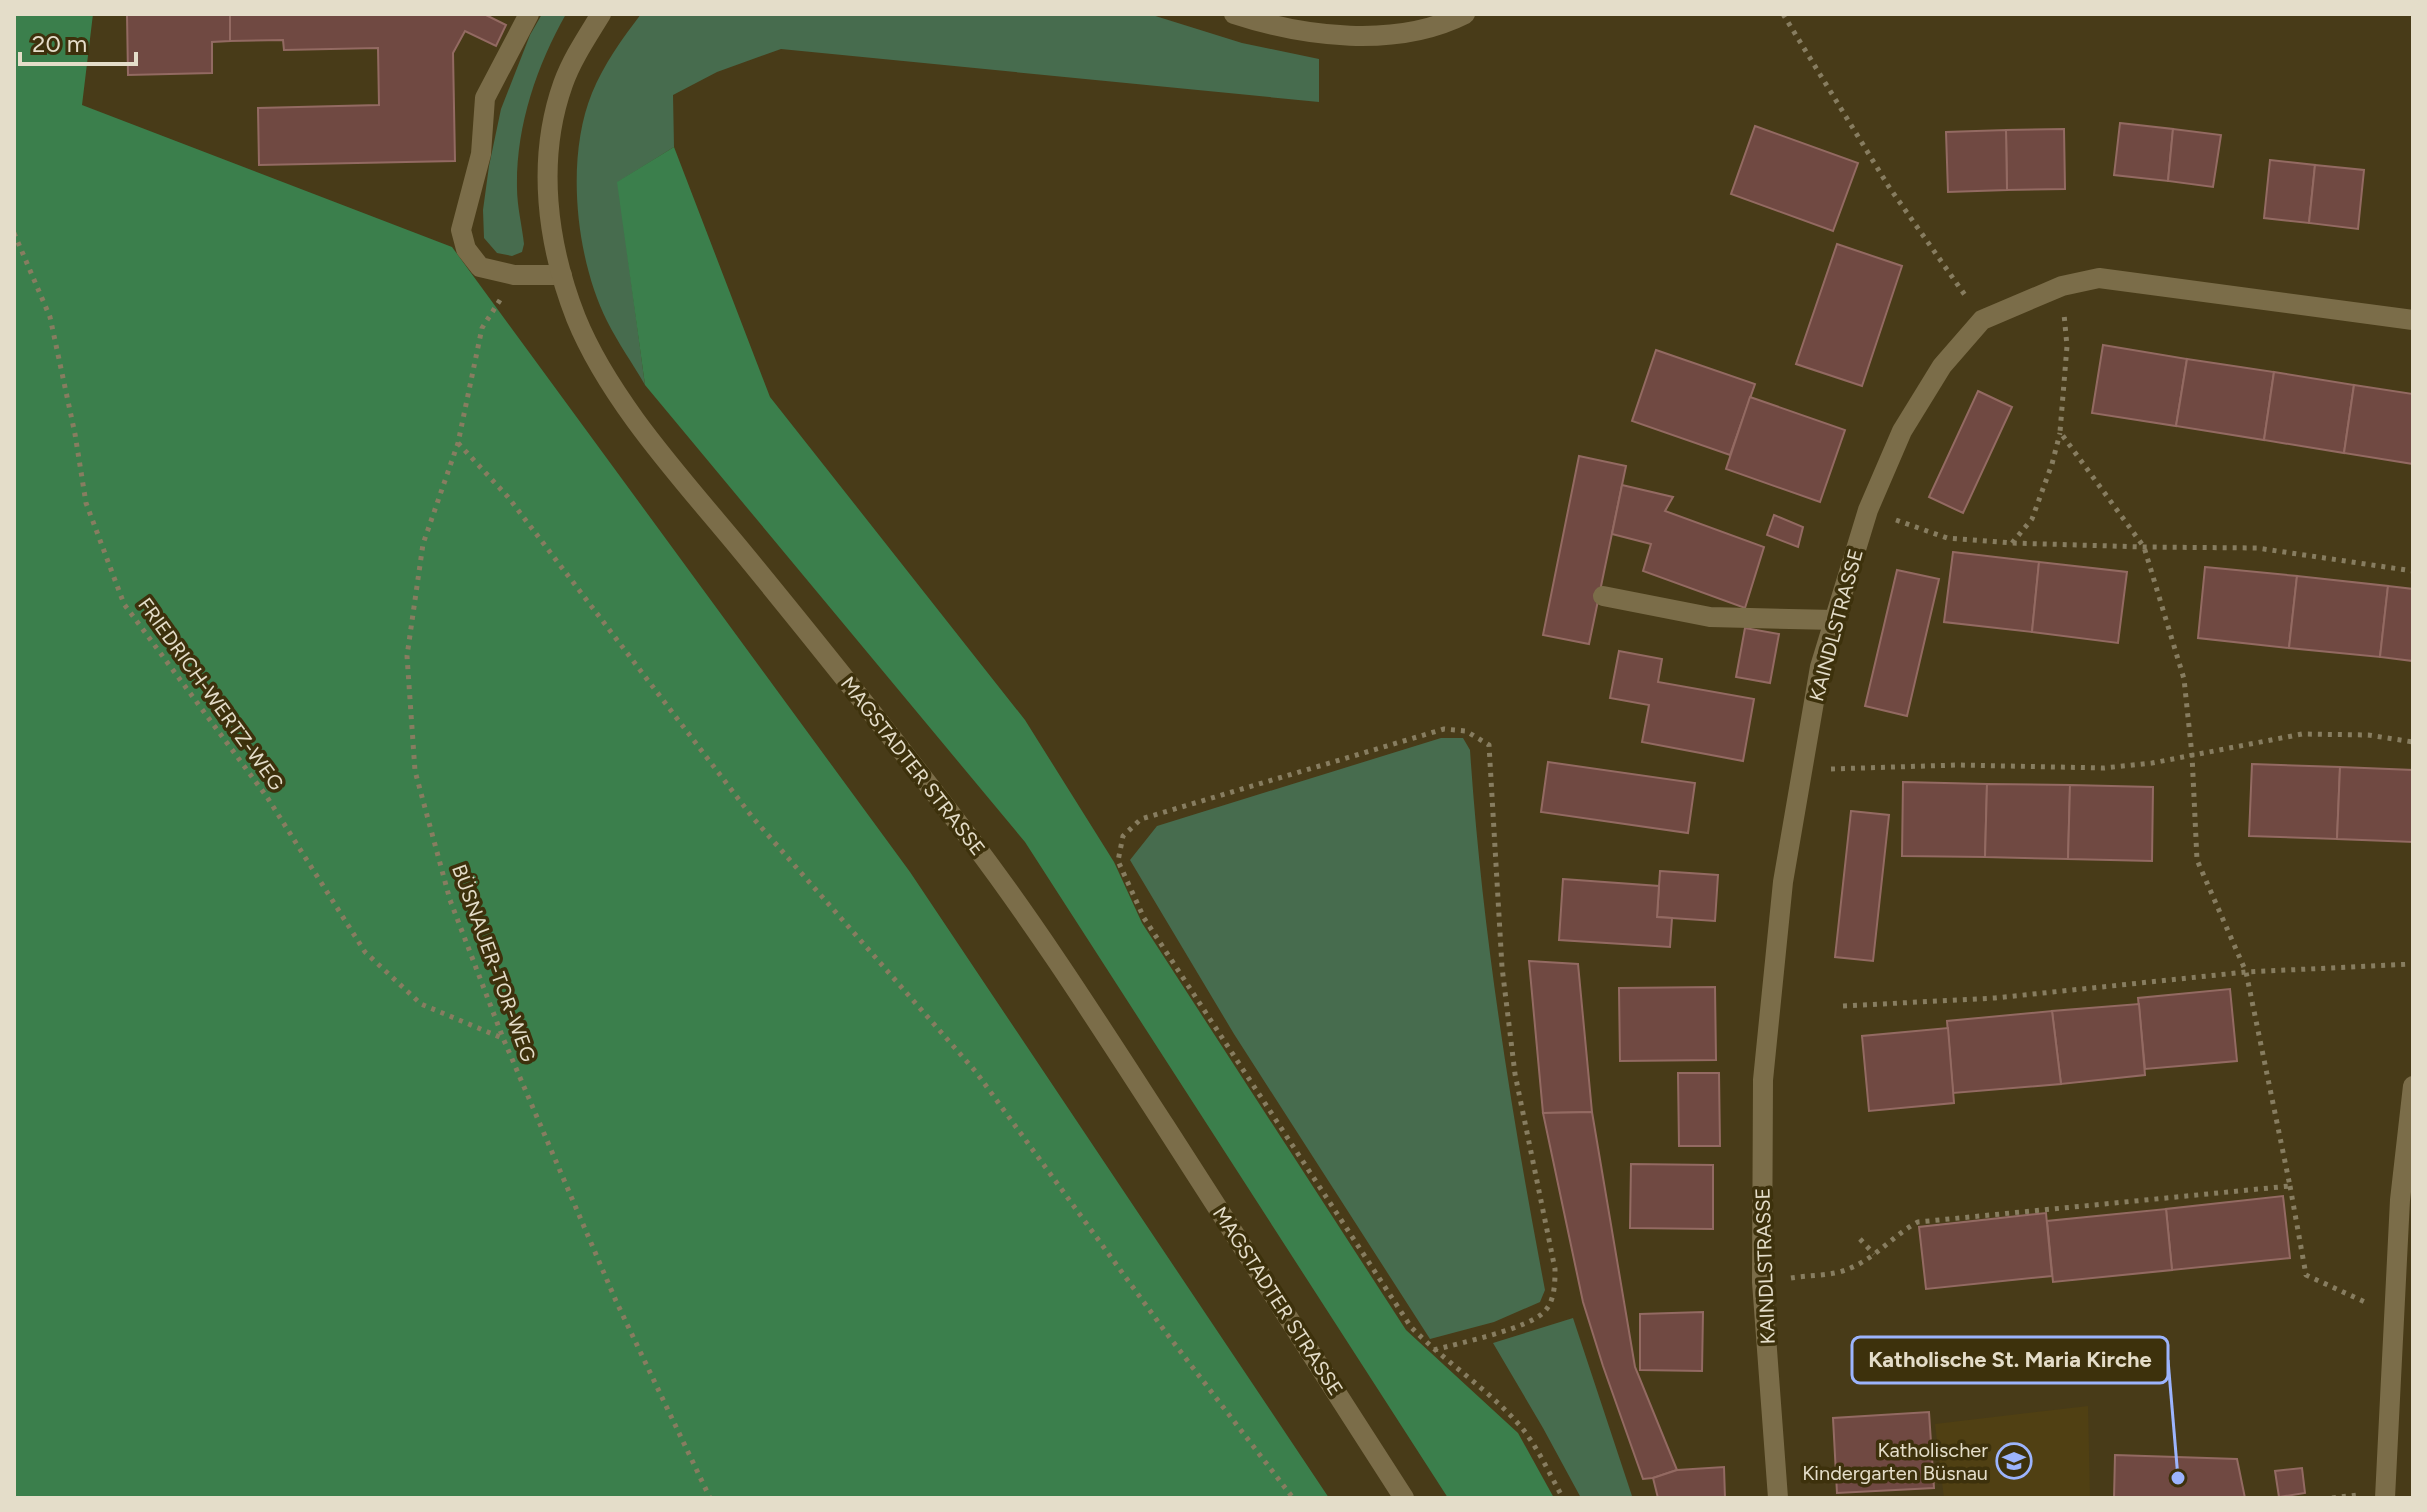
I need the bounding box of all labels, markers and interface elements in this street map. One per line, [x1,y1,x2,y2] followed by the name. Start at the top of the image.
[20,16,136,66] scale bar
[32,29,87,58] text: 20 m
[1804,546,1868,704] street label: KAINDLSTRASSE
[133,593,289,795] street label: FRIEDRICH-WERTZ-WEG
[836,672,990,860] street label: MAGSTADTER STRASSE
[447,861,541,1065] street label: BÜSNAUER-TOR-WEG
[1750,1187,1780,1345] street label: KAINDLSTRASSE
[1208,1202,1348,1400] street label: MAGSTADTER STRASSE
[1852,1337,2168,1383] callout: Katholische St. Maria Kirche
[1868,1346,2152,1373] text: Katholische St. Maria Kirche
[1802,1438,1988,1485] place label: Katholischer Kindergarten Büsnau
[1995,1442,2033,1480] school or university icon: Katholischer Kindergarten Büsnau

